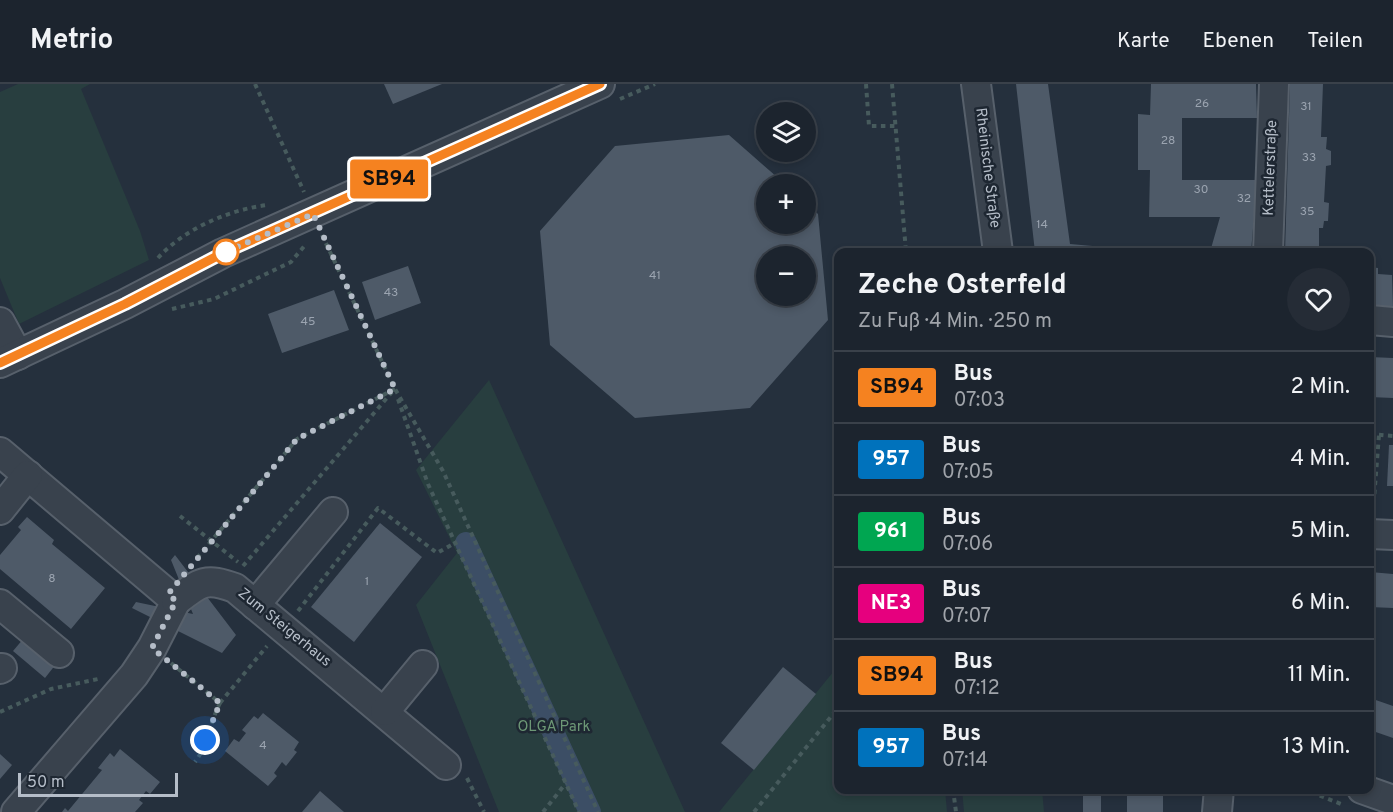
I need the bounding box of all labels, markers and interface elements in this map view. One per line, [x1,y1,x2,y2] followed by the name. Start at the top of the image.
[30,23,113,59] text: Metrio
[1117,28,1169,55] text: Karte
[1202,28,1274,55] text: Ebenen
[1307,28,1363,55] text: Teilen
[1195,96,1209,112] house number: 26
[1300,99,1312,115] house number: 31
[756,102,816,306] map controls
[756,102,816,162] button: layers
[970,107,1004,229] street label: Rheinische Straße
[1260,120,1282,216] street label: Kettelerstraße
[1161,133,1175,149] house number: 28
[1302,150,1316,166] house number: 33
[347,160,431,199] line badge: SB94
[362,166,416,193] text: SB94
[756,174,816,234] button: +
[1194,182,1208,198] house number: 30
[1237,191,1251,207] house number: 32
[1300,204,1314,220] house number: 35
[1036,217,1048,233] house number: 14
[213,239,239,265] unlabelled marker
[756,246,816,306] button: −
[649,268,661,284] house number: 41
[858,268,1067,304] text: Zeche Osterfeld
[1287,268,1350,331] button: heart
[384,285,398,301] house number: 43
[858,309,1052,335] text: Zu Fuß · 4 Min. · 250 m
[301,314,315,330] house number: 45
[954,361,993,388] text: Bus
[870,374,924,401] text: SB94
[1291,374,1350,401] text: 2 Min.
[954,388,1005,414] text: 07:03
[942,433,981,460] text: Bus
[872,446,910,473] text: 957
[1290,446,1350,473] text: 4 Min.
[942,460,994,486] text: 07:05
[942,505,981,532] text: Bus
[874,518,908,545] text: 961
[1290,518,1350,545] text: 5 Min.
[942,532,993,558] text: 07:06
[48,571,56,587] house number: 8
[365,574,369,590] house number: 1
[942,577,981,604] text: Bus
[233,584,335,672] street label: Zum Steigerhaus
[871,590,911,617] text: NE3
[1291,590,1350,617] text: 6 Min.
[942,604,991,630] text: 07:07
[954,649,993,676] text: Bus
[870,662,924,689] text: SB94
[1288,662,1350,689] text: 11 Min.
[954,676,1000,702] text: 07:12
[517,718,591,737] park label: OLGA Park
[942,721,981,748] text: Bus
[190,725,220,755] your location
[872,734,910,761] text: 957
[1283,734,1350,761] text: 13 Min.
[259,738,267,754] house number: 4
[942,748,988,774] text: 07:14
[18,770,178,798] scale bar
[27,773,65,793] text: 50 m

